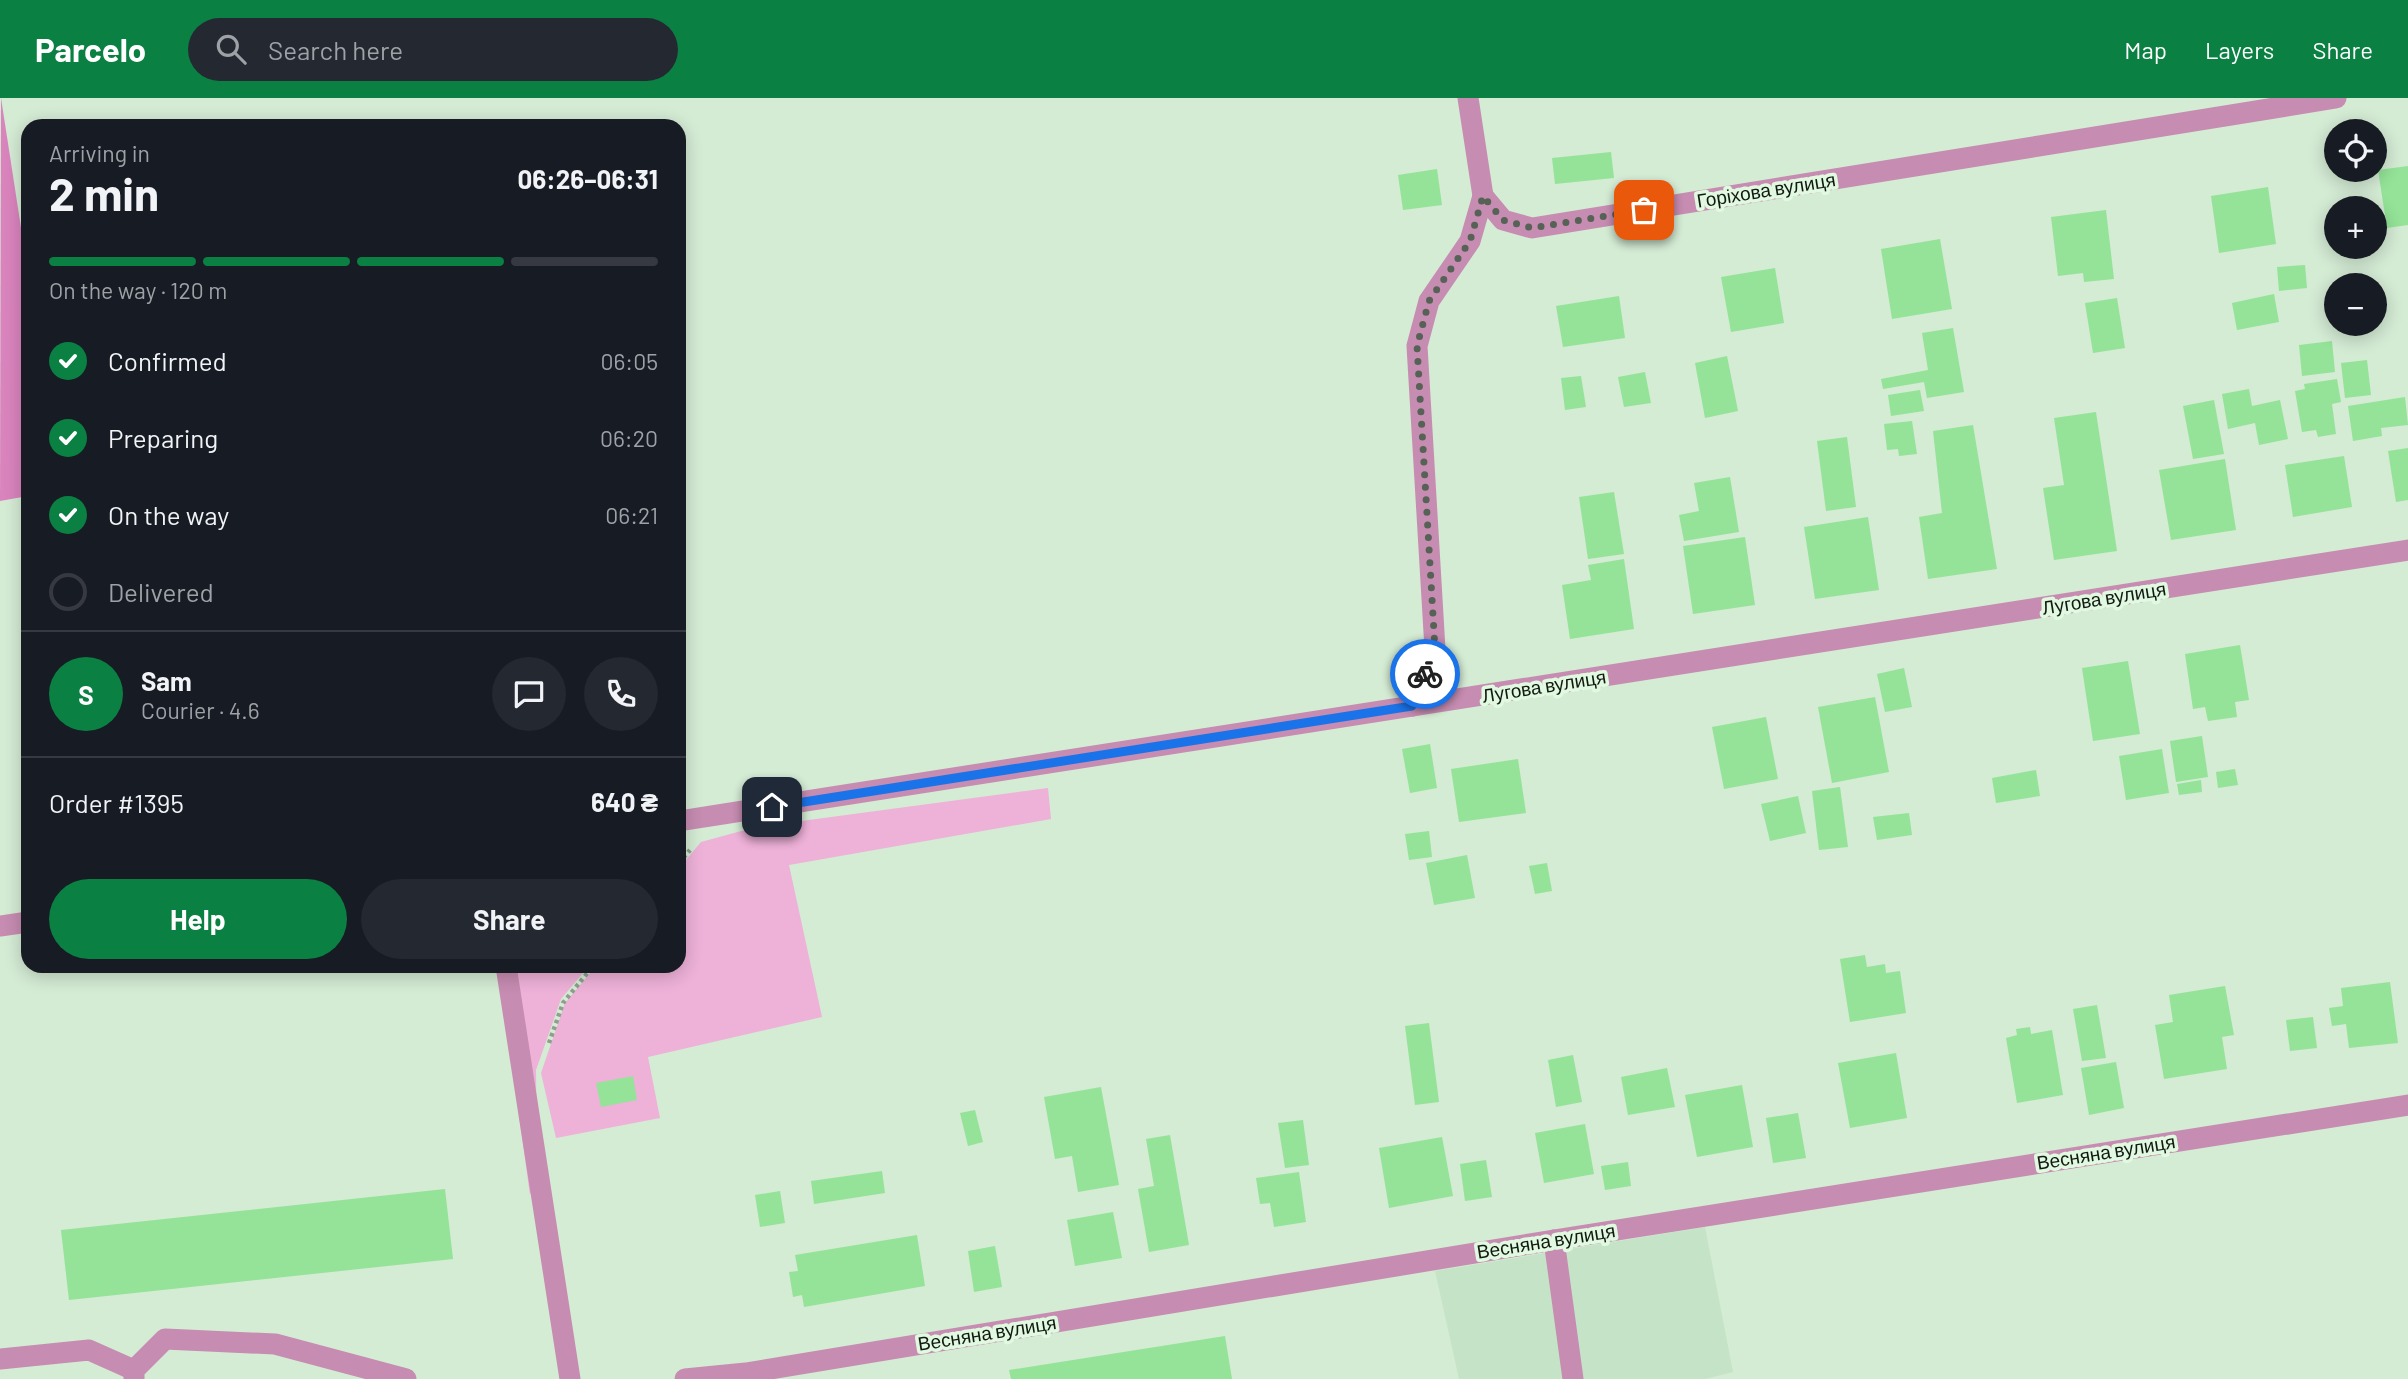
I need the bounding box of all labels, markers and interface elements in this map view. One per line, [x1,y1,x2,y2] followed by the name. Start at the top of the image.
[188,18,678,81] search box
[35,29,146,69] text: Parcelo
[212,30,250,68] icon: search
[268,34,403,65] text: Search here
[2124,35,2167,64] text: Map
[2205,35,2274,64] text: Layers
[2312,35,2373,64] text: Share
[2324,119,2387,336] map controls
[2324,119,2387,182] button: locate
[49,139,150,167] text: Arriving in
[517,163,658,194] text: 06:26–06:31
[49,165,159,220] text: 2 min
[1695,167,1837,212] street label: Горіхова вулиця
[1614,180,1674,240] pin
[1625,191,1663,229] icon: bag
[2324,196,2387,259] button: +
[2324,273,2387,336] button: −
[49,276,227,304] text: On the way · 120 m
[49,342,87,380] icon: check
[108,345,227,376] text: Confirmed
[601,347,658,375] text: 06:05
[49,419,87,457] icon: check
[108,422,218,453] text: Preparing
[600,424,658,452] text: 06:20
[49,496,87,534] icon: check
[108,499,229,530] text: On the way
[605,501,658,529] text: 06:21
[108,576,214,607] text: Delivered
[2040,576,2168,619] street label: Лугова вулиця
[1390,639,1460,709] courier
[1406,655,1444,693] icon: bike
[492,657,566,731] button: chat
[584,657,658,731] button: phone
[1480,664,1608,707] street label: Лугова вулиця
[141,665,192,696] text: Sam
[78,679,94,710] text: S
[141,696,260,724] text: Courier · 4.6
[742,777,802,837] pin
[591,786,658,817] text: 640 ₴
[49,787,184,818] text: Order #1395
[753,788,791,826] icon: home
[49,879,347,959] button: Help
[361,879,658,959] button: Share
[2035,1129,2177,1174] street label: Весняна вулиця
[1475,1218,1617,1263] street label: Весняна вулиця
[916,1310,1058,1355] street label: Весняна вулиця

